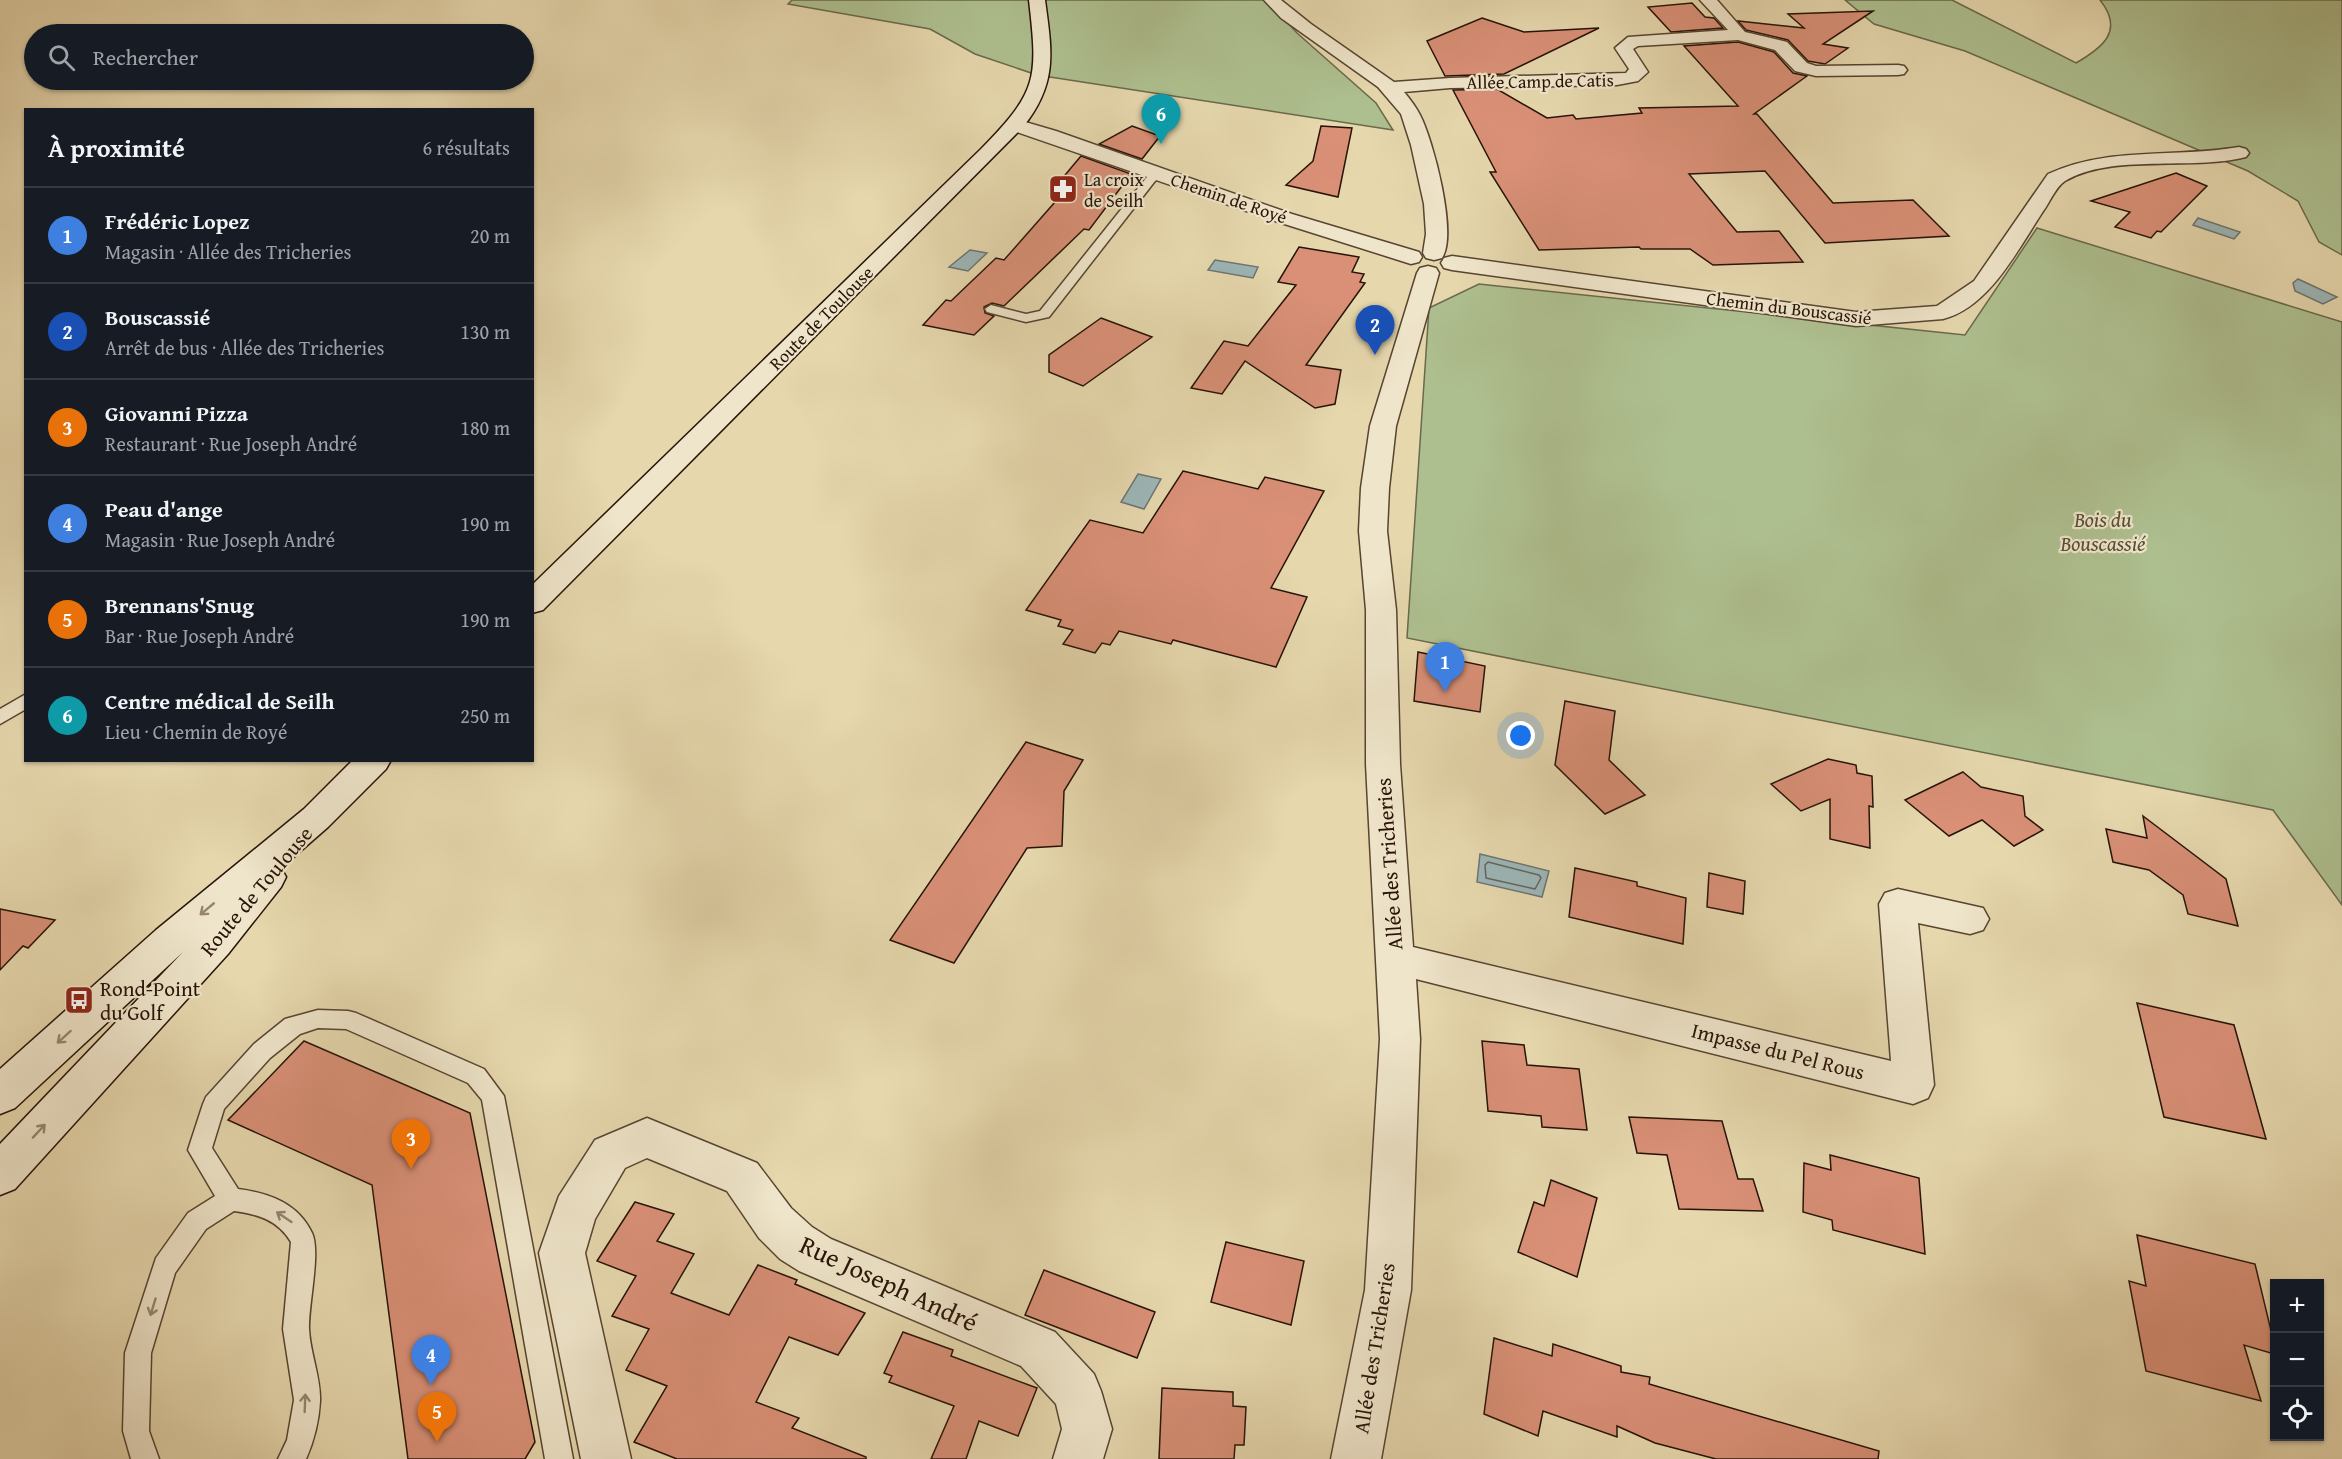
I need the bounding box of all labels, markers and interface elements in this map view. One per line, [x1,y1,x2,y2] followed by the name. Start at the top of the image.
[24,24,534,90] search box
[45,41,78,74] icon: search
[93,41,198,73] text: Rechercher
[1466,66,1614,96] street label: Allée Camp de Catis
[1142,94,1180,144] pin: 6
[48,128,185,167] text: À proximité
[422,133,510,162] text: 6 résultats
[1084,166,1145,214] place label: La croix de Seilh
[1167,166,1291,230] street label: Chemin de Royé
[1047,173,1079,205] pharmacy icon: La croix de Seilh
[105,205,250,237] text: Frédéric Lopez
[62,221,73,250] text: 1
[470,221,510,250] text: 20 m
[105,237,352,266] text: Magasin · Allée des Tricheries
[763,260,879,376] street label: Route de Toulouse
[1705,284,1873,332] street label: Chemin du Bouscassié
[105,301,210,333] text: Bouscassié
[1356,306,1394,355] pin: 2
[62,317,73,346] text: 2
[460,317,510,346] text: 130 m
[105,333,385,362] text: Arrêt de bus · Allée des Tricheries
[105,397,248,429] text: Giovanni Pizza
[62,413,73,442] text: 3
[460,413,510,442] text: 180 m
[105,429,357,458] text: Restaurant · Rue Joseph André
[105,493,223,525] text: Peau d'ange
[2060,504,2146,559] park label: Bois du Bouscassié
[62,509,73,538] text: 4
[460,509,510,538] text: 190 m
[105,525,335,554] text: Magasin · Rue Joseph André
[105,589,254,621] text: Brennans'Snug
[62,605,73,634] text: 5
[460,605,510,634] text: 190 m
[105,621,294,650] text: Bar · Rue Joseph André
[1426,642,1464,692] pin: 1
[105,685,334,717] text: Centre médical de Seilh
[62,701,73,730] text: 6
[460,701,510,730] text: 250 m
[105,717,287,746] text: Lieu · Chemin de Royé
[1506,721,1535,750] your location
[1368,777,1410,951] street label: Allée des Tricheries
[192,819,320,963] street label: Route de Toulouse
[199,903,215,916] one-way arrow
[100,973,201,1028] place label: Rond-Point du Golf
[63,984,95,1016] bus stop icon: Rond-Point du Golf
[1688,1015,1868,1087] street label: Impasse du Pel Rous
[57,1030,72,1044] one-way arrow
[392,1120,430,1169] pin: 3
[32,1124,47,1139] one-way arrow
[276,1211,292,1223] one-way arrow
[794,1225,984,1341] street label: Rue Joseph André
[1345,1260,1403,1436] street label: Allée des Tricheries
[2270,1279,2324,1441] map controls
[2270,1279,2324,1333] button: +
[147,1297,158,1316] one-way arrow
[2270,1333,2324,1387] button: −
[412,1336,450,1385] pin: 4
[2270,1387,2324,1441] button: locate
[418,1392,456,1442] pin: 5
[300,1393,311,1413] one-way arrow

